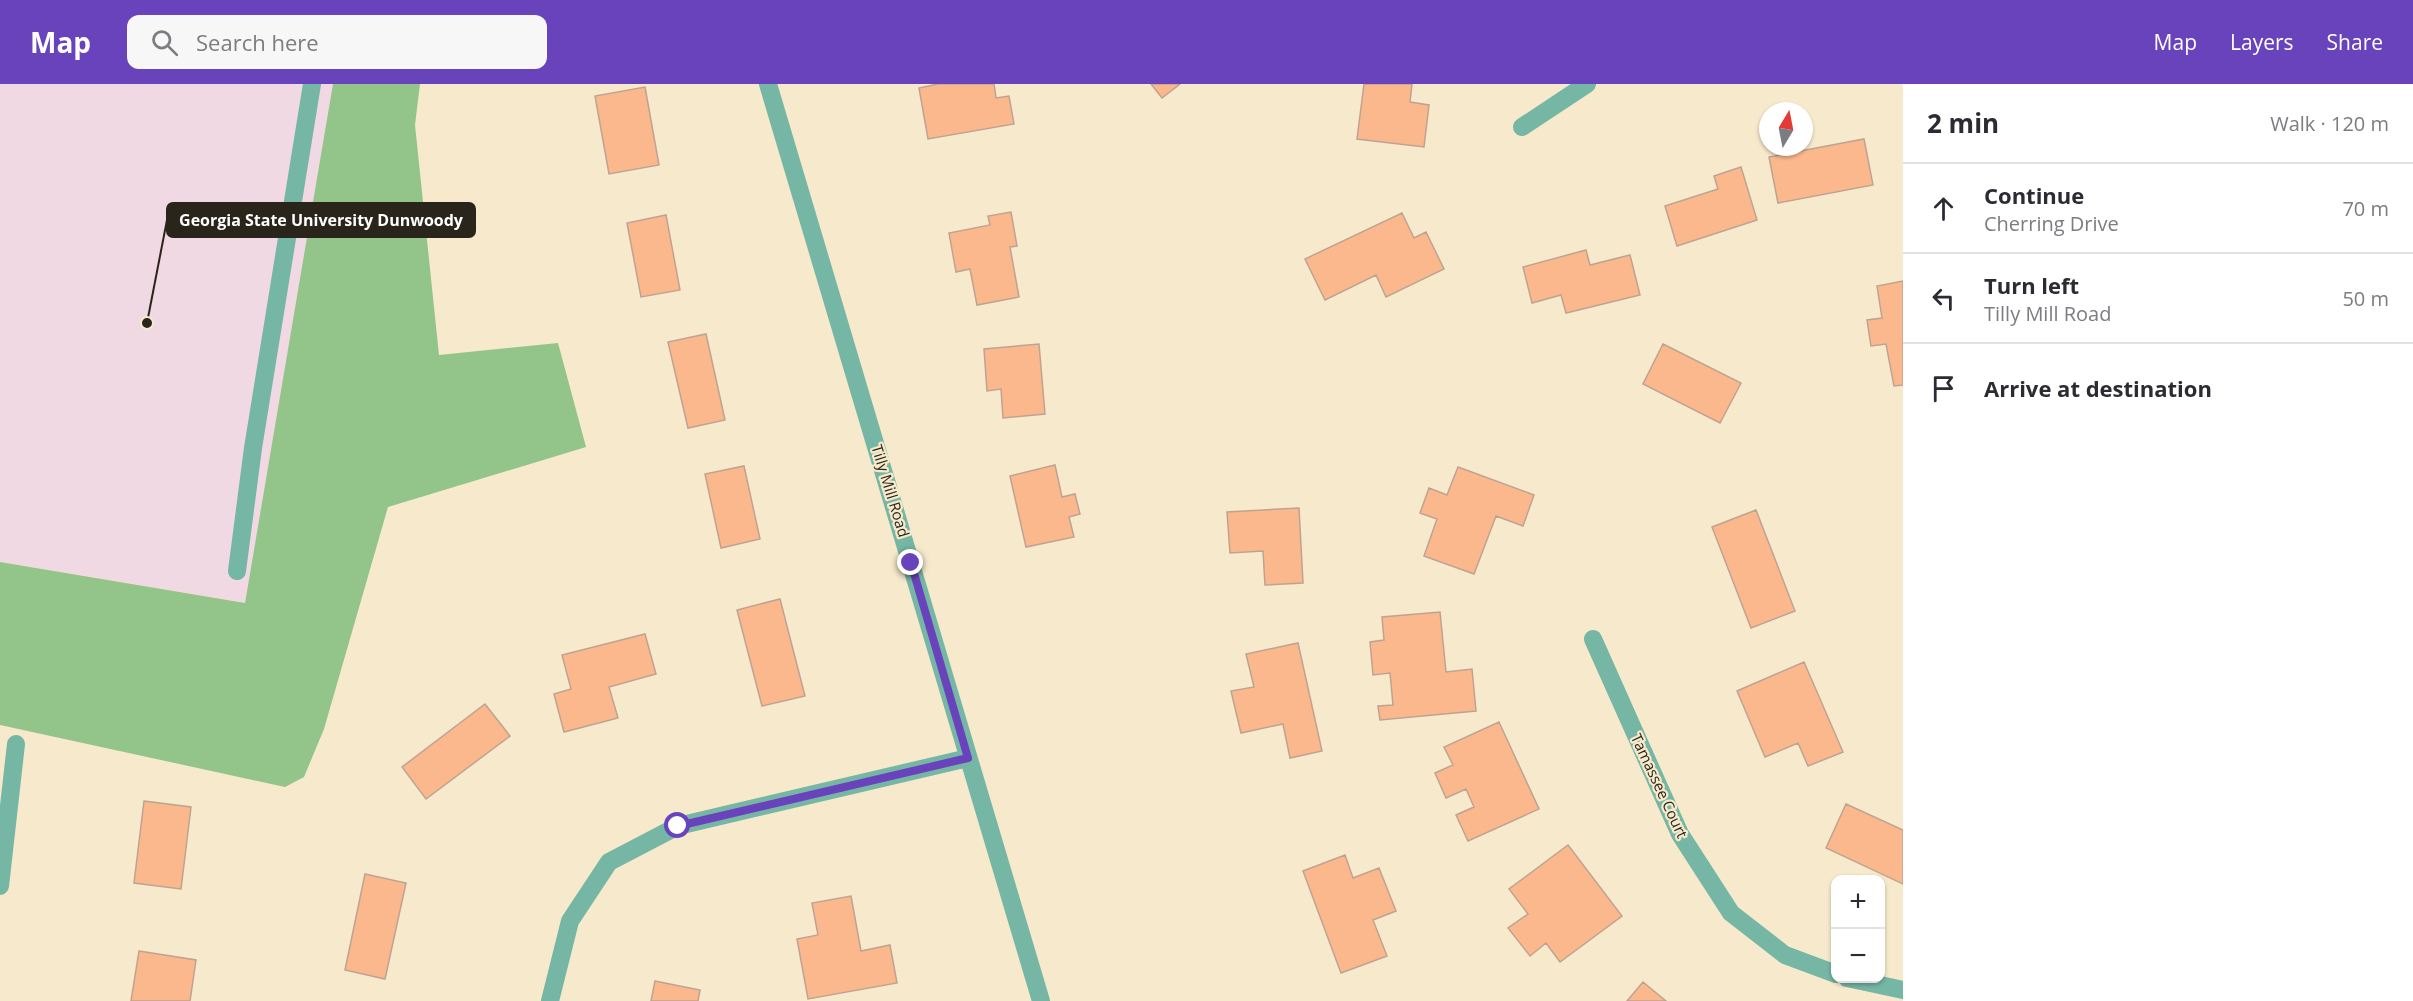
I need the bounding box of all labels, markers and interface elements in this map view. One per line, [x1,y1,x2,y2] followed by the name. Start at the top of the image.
[127,15,547,69] search box
[30,23,91,61] text: Map
[148,26,181,59] icon: search
[196,27,319,57] text: Search here
[2154,28,2197,56] text: Map
[2230,28,2294,56] text: Layers
[2327,28,2383,56] text: Share
[1759,102,1813,156] north arrow
[1927,105,1999,141] text: 2 min
[2270,110,2389,137] text: Walk · 120 m
[1984,180,2084,210] text: Continue
[1927,192,1960,225] icon: ahead
[2342,195,2389,222] text: 70 m
[167,203,475,237] callout: Georgia State University Dunwoody
[179,209,464,231] text: Georgia State University Dunwoody
[1984,210,2119,237] text: Cherring Drive
[1984,270,2079,300] text: Turn left
[1927,282,1960,315] icon: left
[2342,285,2389,312] text: 50 m
[1984,300,2111,327] text: Tilly Mill Road
[1927,372,1960,405] icon: arrive
[1984,373,2212,403] text: Arrive at destination
[867,442,914,539] street label: Tilly Mill Road
[897,549,923,575] route end
[1627,730,1693,841] street label: Tamassee Court
[664,812,690,838] route start
[1831,875,1885,983] map controls
[1831,875,1885,929] button: +
[1831,929,1885,983] button: −

